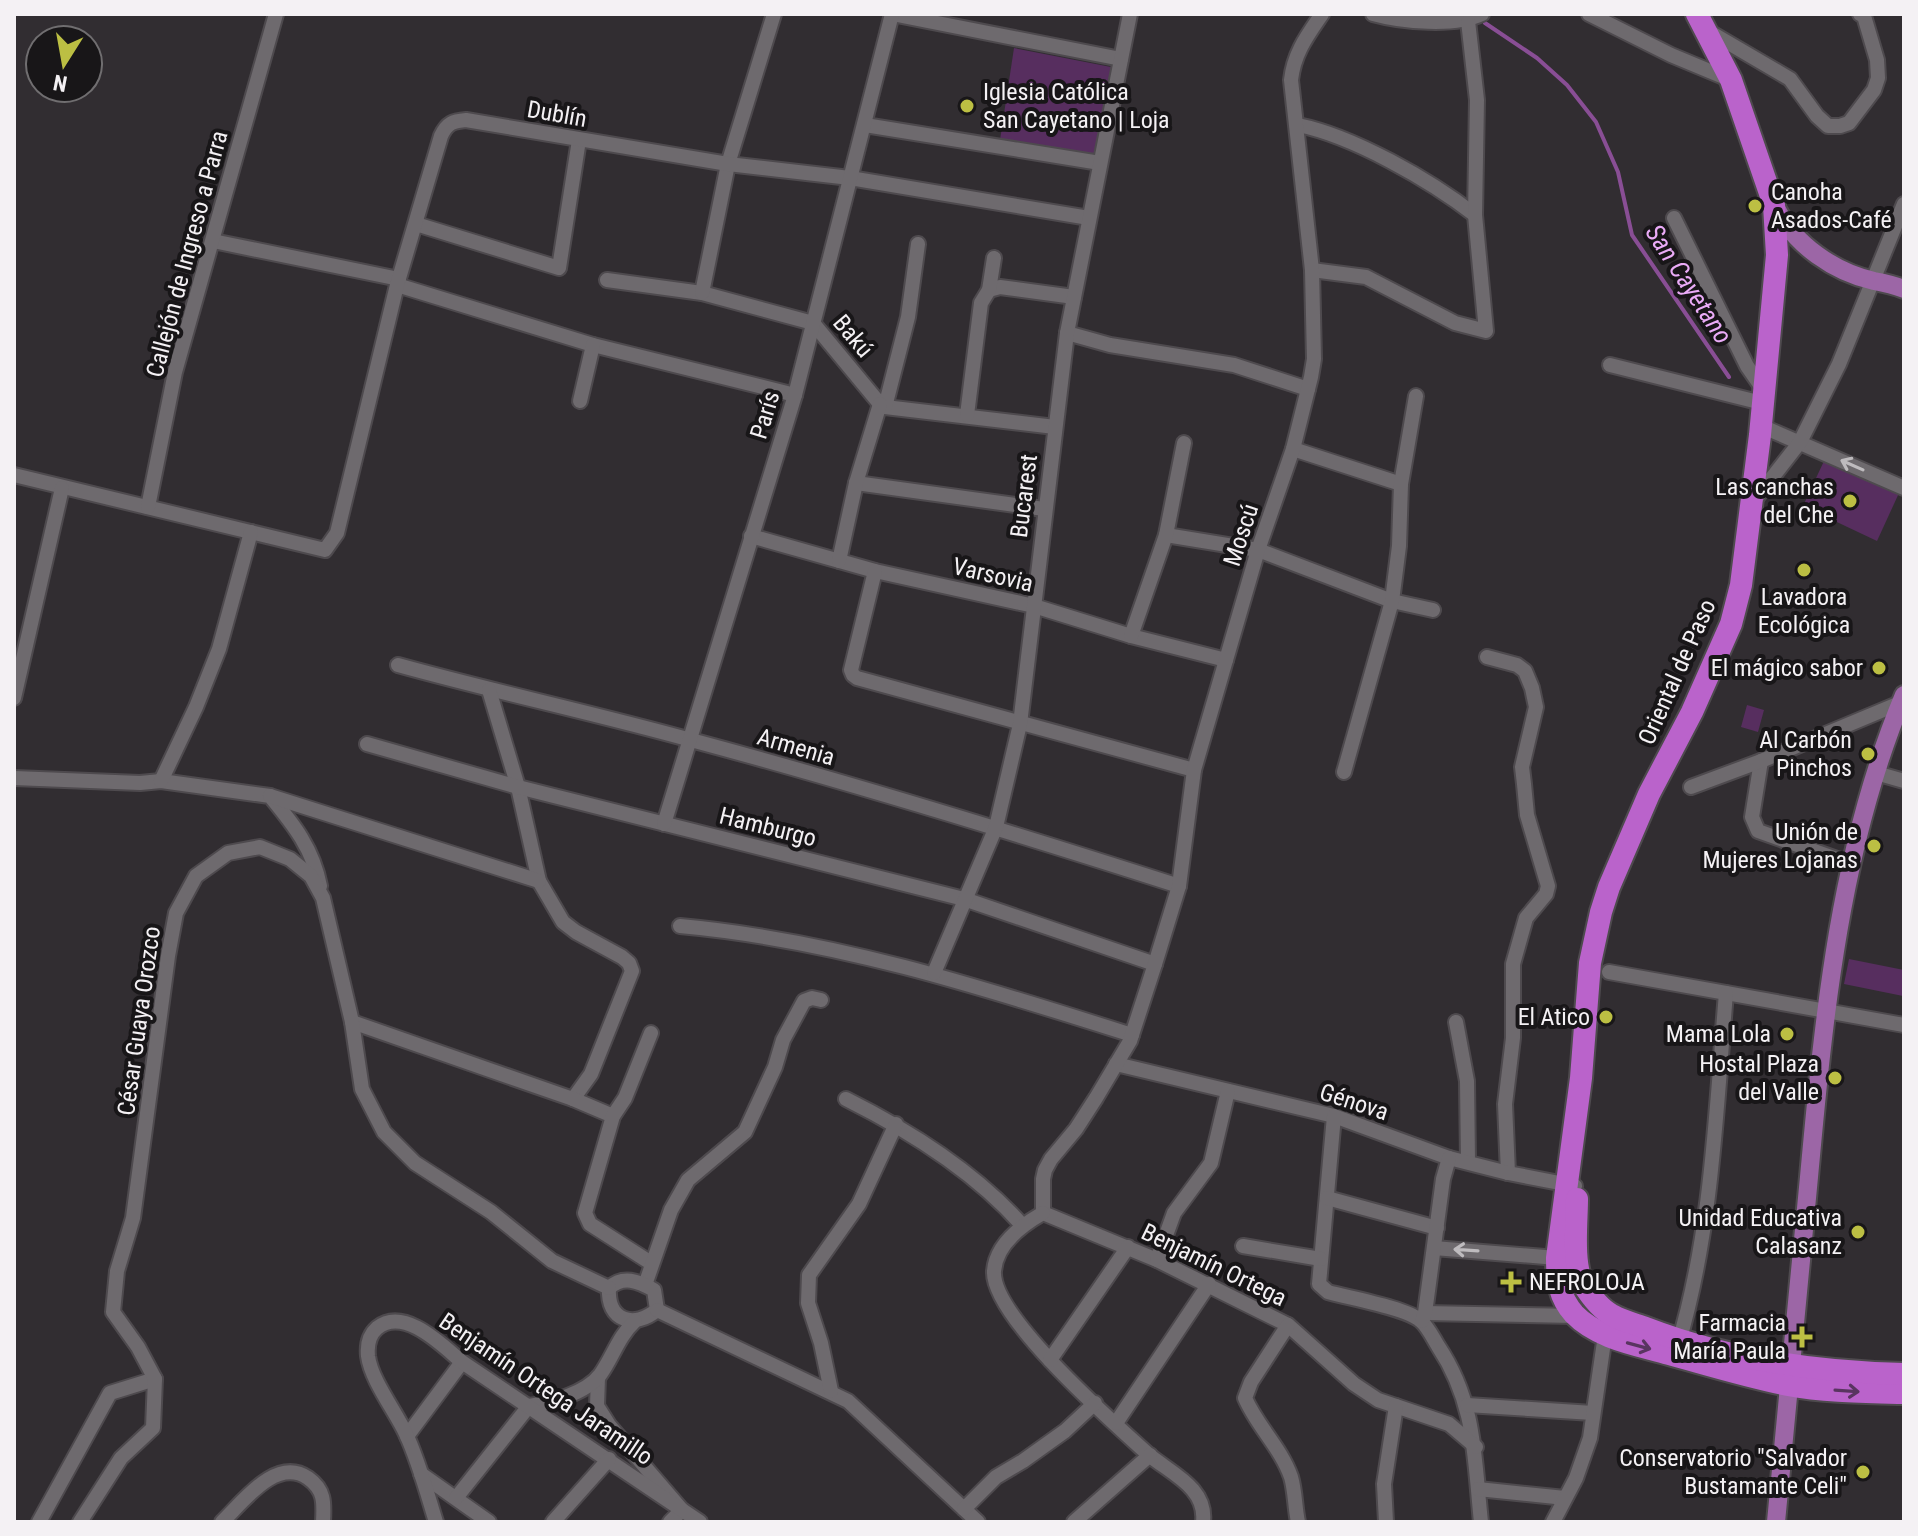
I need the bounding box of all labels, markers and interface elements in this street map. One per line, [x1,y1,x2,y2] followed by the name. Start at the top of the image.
[24,24,104,104] north arrow
[51,70,69,97] text: N
[983,78,1170,134] place label: Iglesia Católica San Cayetano | Loja
[525,95,589,133] street label: Dublín
[958,97,976,115] marker: Iglesia Católica San Cayetano | Loja
[141,128,233,380] street label: Callejón de Ingreso a Parra
[1771,178,1892,234] place label: Canoha Asados-Café
[1746,197,1764,215] marker: Canoha Asados-Café
[1639,219,1739,349] water label: San Cayetano
[827,309,879,363] street label: Bakú
[745,388,785,442] street label: París
[1005,453,1043,539] street label: Bucarest
[1840,457,1864,472] one-way arrow
[1715,473,1834,529] place label: Las canchas del Che
[1841,492,1859,510] marker: Las canchas del Che
[1218,500,1264,570] street label: Moscú
[950,552,1036,598] street label: Varsovia
[1795,561,1813,579] marker: Lavadora Ecológica
[1758,583,1850,639] place label: Lavadora Ecológica
[1632,595,1722,749] street label: Oriental de Paso
[1711,654,1863,682] place label: El mágico sabor
[1870,659,1888,677] marker: El mágico sabor
[754,723,838,771] street label: Armenia
[1759,726,1852,782] place label: Al Carbón Pinchos
[1859,745,1877,763] marker: Al Carbón Pinchos
[717,801,819,853] street label: Hamburgo
[1702,818,1858,874] place label: Unión de Mujeres Lojanas
[1865,837,1883,855] marker: Unión de Mujeres Lojanas
[112,925,166,1117] street label: César Guaya Orozco
[1518,1003,1590,1031] place label: El Atico
[1597,1008,1615,1026] marker: El Atico
[1666,1020,1771,1048] place label: Mama Lola
[1778,1025,1796,1043] marker: Mama Lola
[1699,1050,1819,1106] place label: Hostal Plaza del Valle
[1826,1069,1844,1087] marker: Hostal Plaza del Valle
[1316,1078,1392,1126] street label: Génova
[1679,1204,1842,1260] place label: Unidad Educativa Calasanz
[1137,1218,1291,1312] street label: Benjamín Ortega
[1849,1223,1867,1241] marker: Unidad Educativa Calasanz
[1453,1242,1480,1257] one-way arrow
[1529,1268,1645,1296] place label: NEFROLOJA
[1500,1271,1522,1293] marker: NEFROLOJA
[434,1307,658,1471] street label: Benjamín Ortega Jaramillo
[1673,1309,1786,1365] place label: Farmacia María Paula
[1793,1328,1811,1346] marker: Farmacia María Paula
[1625,1339,1651,1354] one-way arrow
[1833,1384,1860,1399] one-way arrow
[1619,1444,1847,1500] place label: Conservatorio "Salvador Bustamante Celi"
[1854,1463,1872,1481] marker: Conservatorio "Salvador Bustamante Celi"

